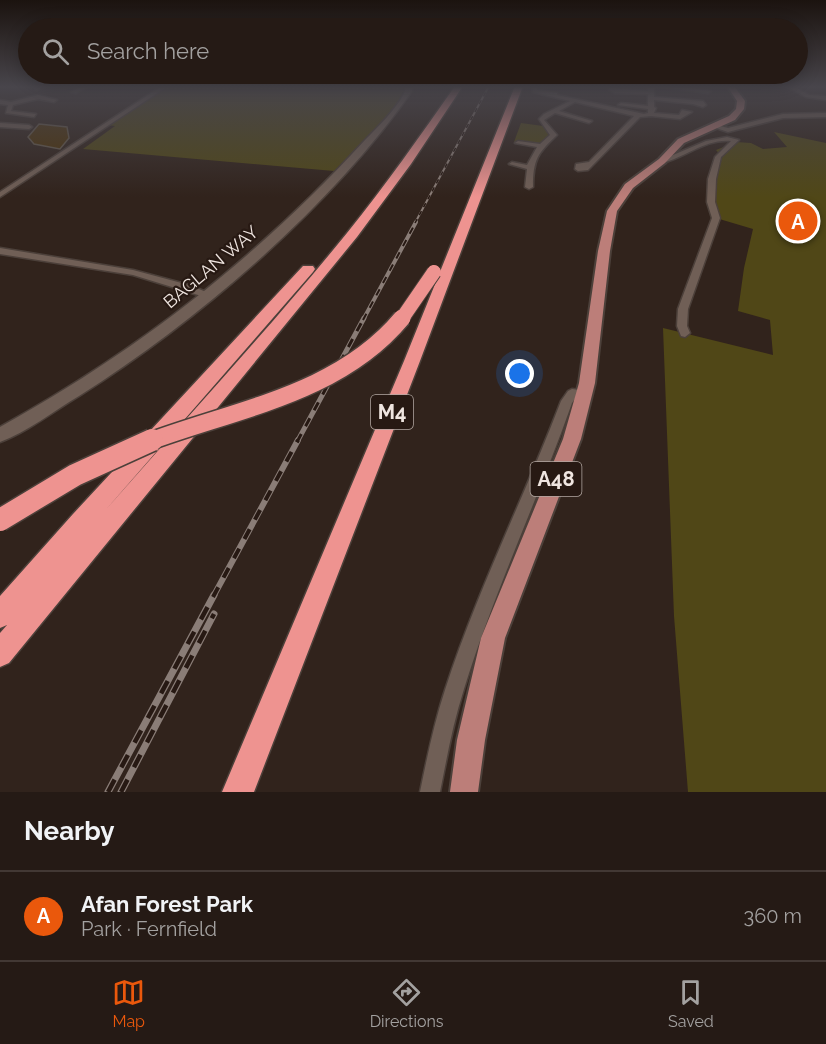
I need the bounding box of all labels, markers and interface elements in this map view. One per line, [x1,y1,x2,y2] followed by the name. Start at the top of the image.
[18,18,808,84] search box
[39,35,72,68] icon: search
[87,38,209,64] text: Search here
[778,198,818,244] pin: A
[159,221,262,312] street label: BAGLAN WAY
[505,359,534,388] your location
[371,395,413,429] road number: M4
[530,462,582,496] road number: A48
[24,816,114,846] text: Nearby
[81,891,253,917] text: Afan Forest Park
[37,904,50,928] text: A
[744,904,802,928] text: 360 m
[81,917,217,941] text: Park · Fernfield
[112,976,145,1031] tab: Map
[370,976,444,1031] tab: Directions
[668,976,714,1031] tab: Saved

